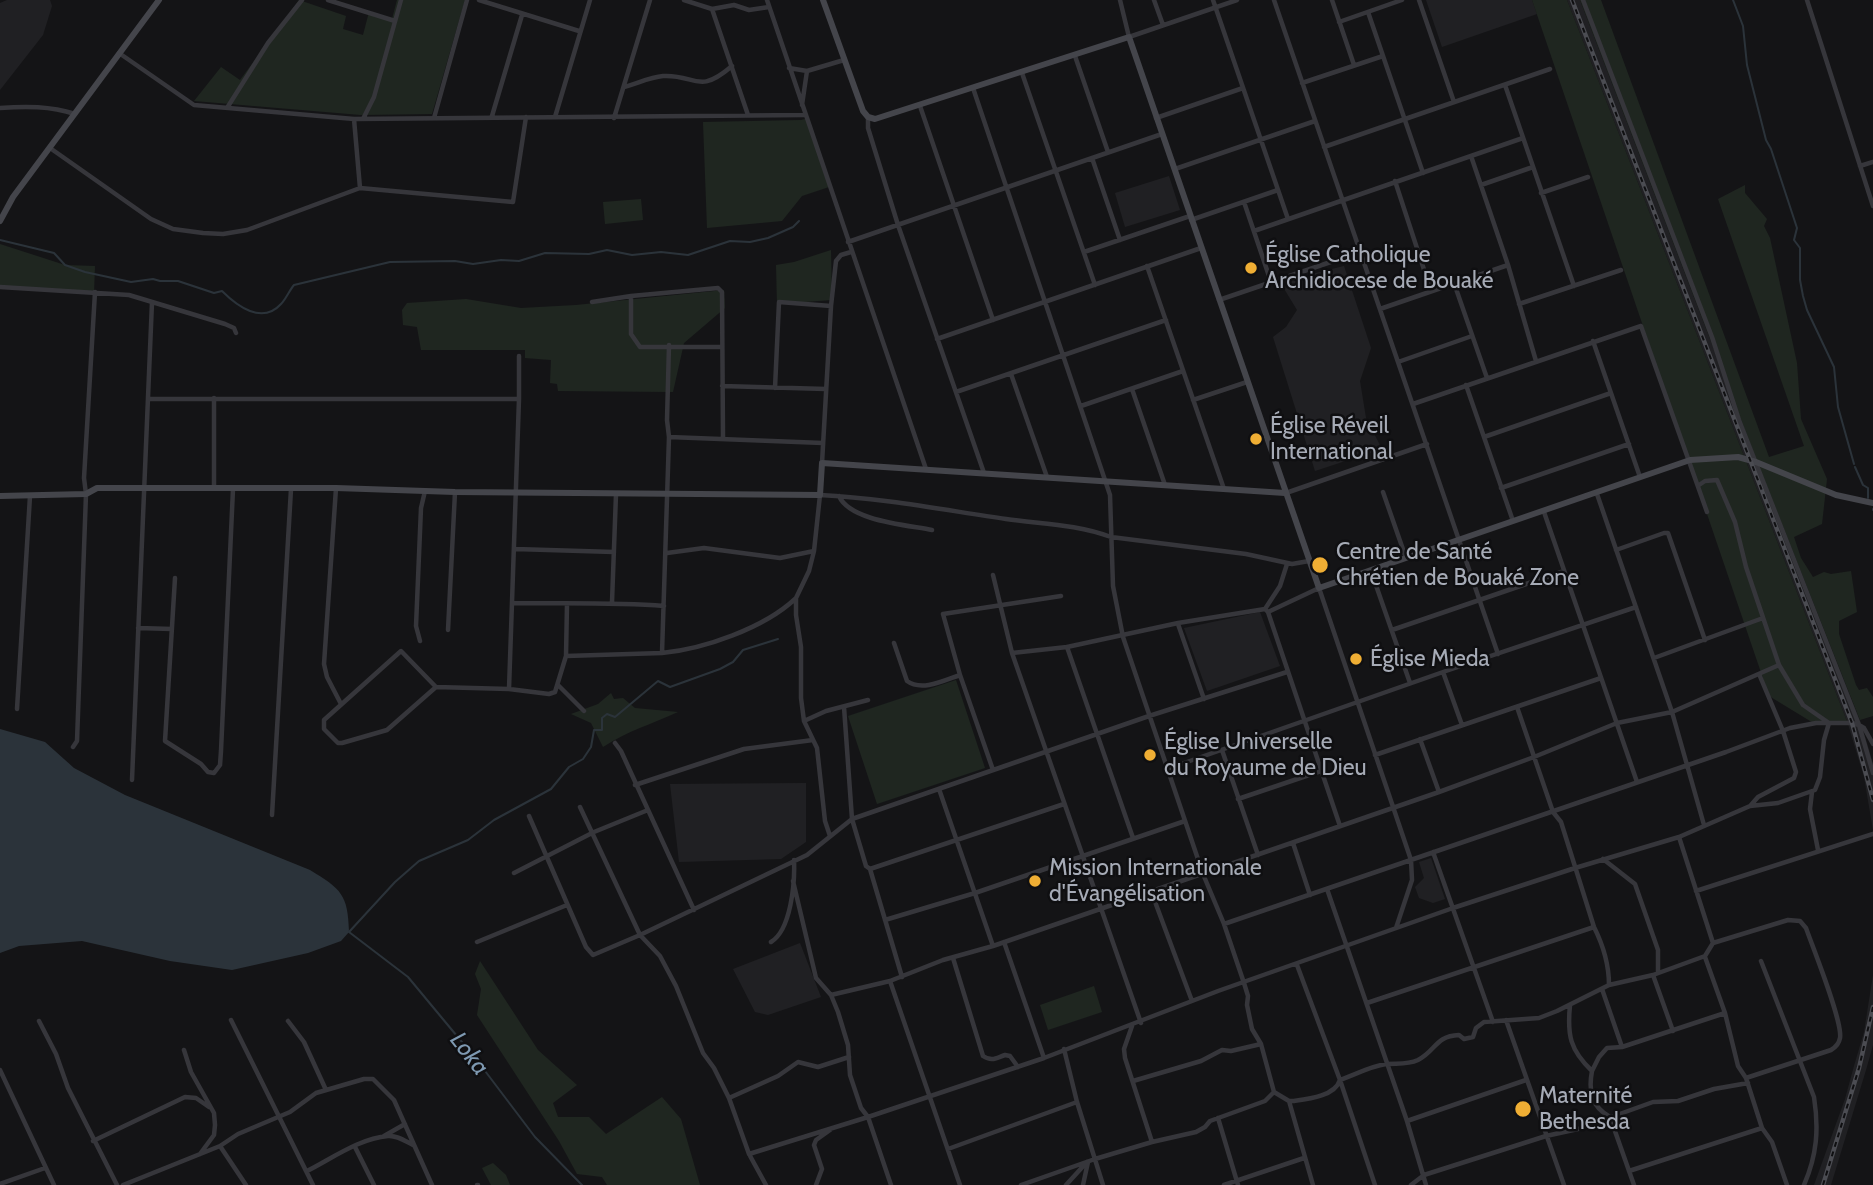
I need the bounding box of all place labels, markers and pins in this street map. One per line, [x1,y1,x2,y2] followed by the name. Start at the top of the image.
[1265,241,1494,295] place label: Église Catholique Archidiocese de Bouaké
[1243,260,1259,276] marker: Église Catholique Archidiocese de Bouaké
[1270,412,1393,466] place label: Église Réveil International
[1248,431,1264,447] marker: Église Réveil International
[1336,538,1579,592] place label: Centre de Santé Chrétien de Bouaké Zone
[1310,555,1330,575] marker: Centre de Santé Chrétien de Bouaké Zone
[1370,645,1490,673] place label: Église Mieda
[1348,651,1364,667] marker: Église Mieda
[1164,728,1366,782] place label: Église Universelle du Royaume de Dieu
[1142,747,1158,763] marker: Église Universelle du Royaume de Dieu
[1049,854,1262,908] place label: Mission Internationale d'Évangélisation
[1027,873,1043,889] marker: Mission Internationale d'Évangélisation
[1539,1082,1632,1136] place label: Maternité Bethesda
[1513,1099,1533,1119] marker: Maternité Bethesda

